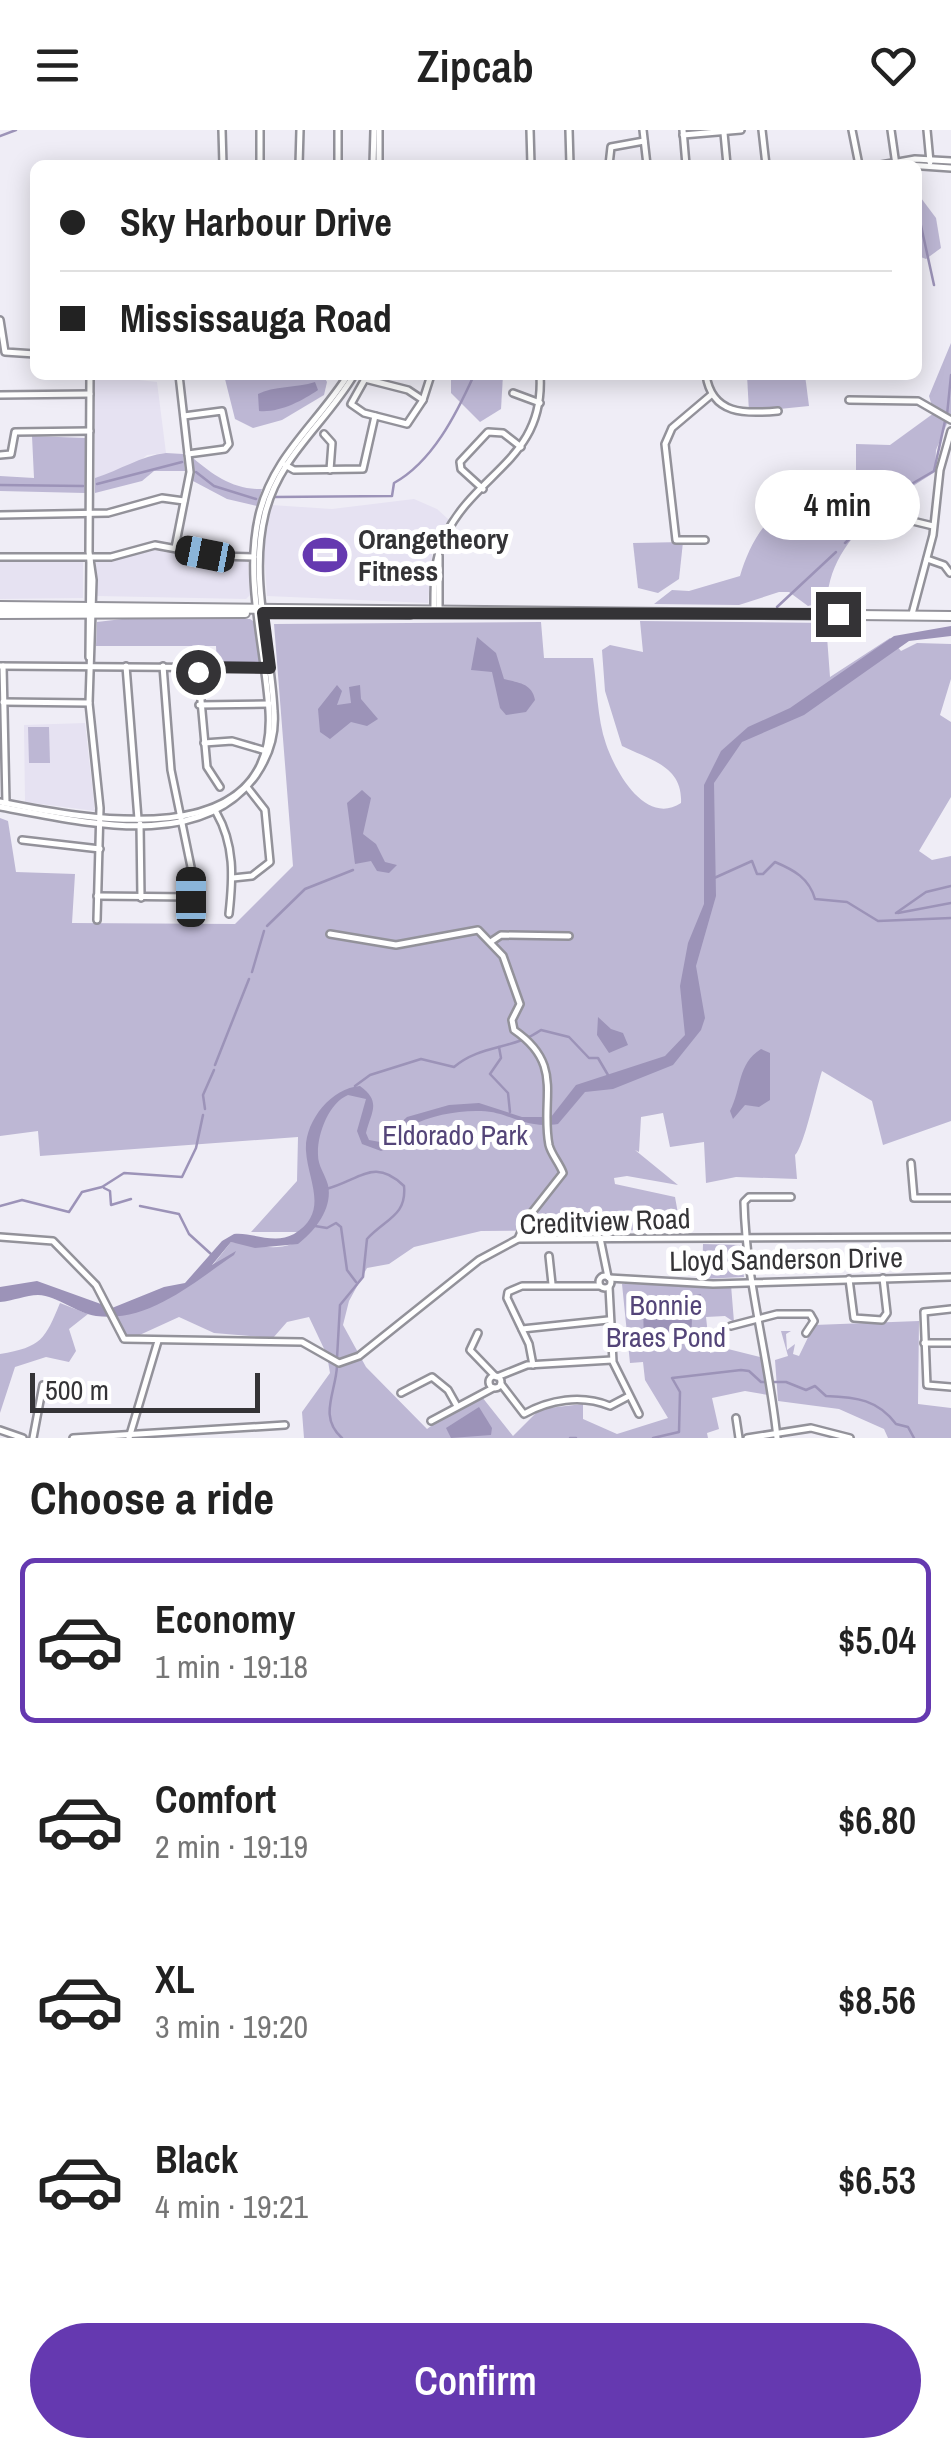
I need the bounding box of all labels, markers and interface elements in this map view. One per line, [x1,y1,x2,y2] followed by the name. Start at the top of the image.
[417,35,534,96] text: Zipcab
[30,38,85,93] icon: menu
[866,38,921,93] icon: heart
[120,197,392,248] text: Sky Harbour Drive
[120,293,392,344] text: Mississauga Road
[756,469,920,539] callout: 4 min
[804,483,871,526] text: 4 min
[358,520,509,590] place label: Orangetheory Fitness
[301,531,349,579] sports icon: Orangetheory Fitness
[173,534,237,574] car
[816,592,861,637] route end
[176,650,221,695] route start
[176,867,206,927] car
[382,1116,528,1154] park label: Eldorado Park
[519,1199,691,1243] street label: Creditview Road
[669,1238,903,1280] street label: Lloyd Sanderson Drive
[606,1286,726,1356] park label: Bonnie Braes Pond
[30,1368,260,1412] scale bar
[45,1371,109,1409] text: 500 m
[30,1467,274,1528] text: Choose a ride
[155,1594,295,1645] text: Economy
[35,1596,125,1686] icon: car
[838,1615,916,1666] text: $5.04
[155,1645,308,1688] text: 1 min · 19:18
[155,1774,276,1825] text: Comfort
[35,1776,125,1866] icon: car
[838,1795,916,1846] text: $6.80
[155,1825,308,1868] text: 2 min · 19:19
[155,1954,195,2005] text: XL
[35,1956,125,2046] icon: car
[838,1975,916,2026] text: $8.56
[155,2005,308,2048] text: 3 min · 19:20
[155,2134,238,2185] text: Black
[35,2136,125,2226] icon: car
[838,2155,916,2206] text: $6.53
[155,2185,308,2228] text: 4 min · 19:21
[30,2323,921,2438] button: Confirm

